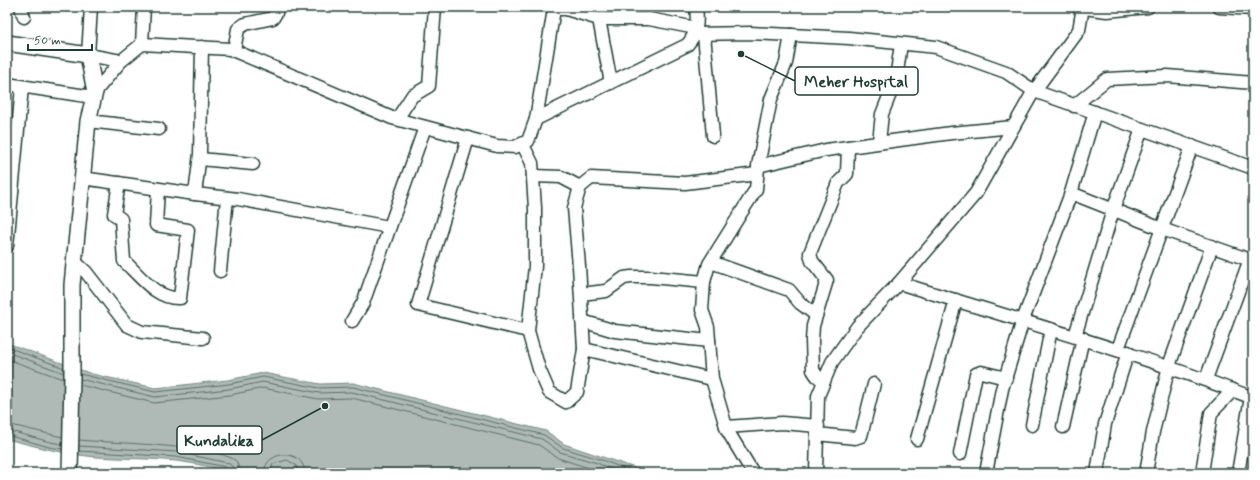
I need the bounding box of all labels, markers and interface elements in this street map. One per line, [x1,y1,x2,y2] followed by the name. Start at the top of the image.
[28,26,92,52] scale bar
[34,33,61,49] text: 50 m
[795,67,918,95] callout: Meher Hospital
[804,72,908,93] text: Meher Hospital
[177,426,262,454] callout: Kundalika
[184,431,254,452] text: Kundalika

